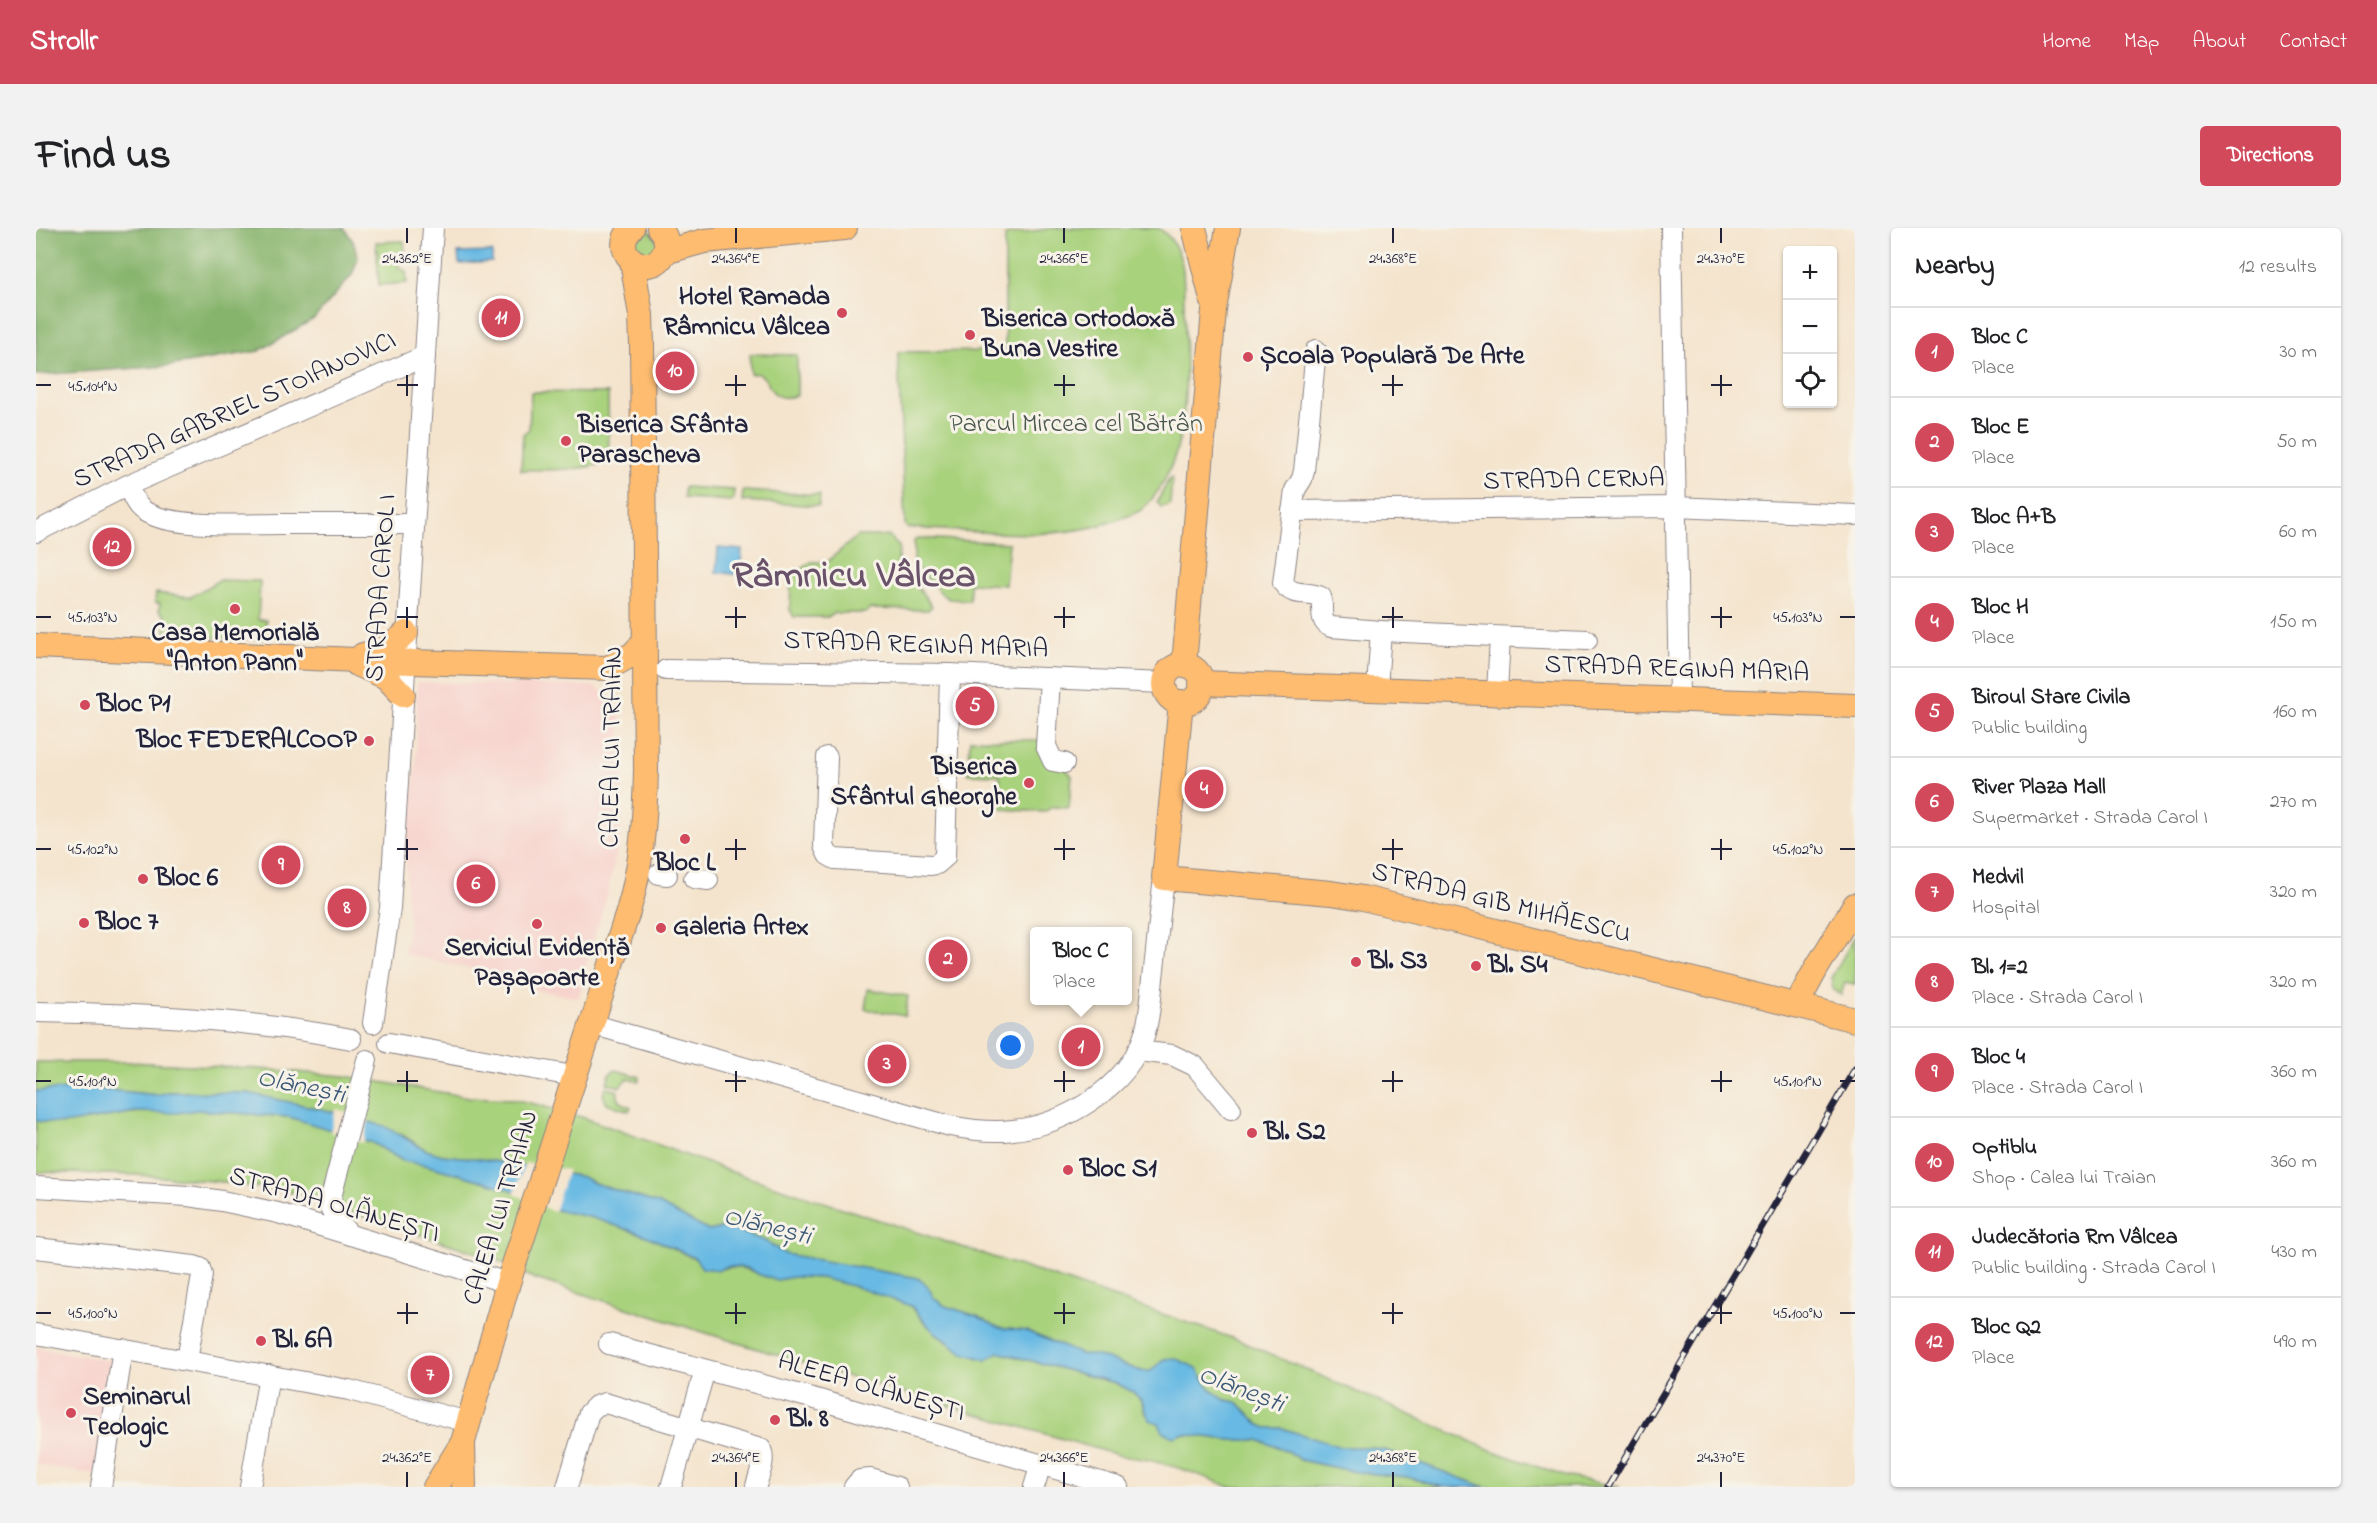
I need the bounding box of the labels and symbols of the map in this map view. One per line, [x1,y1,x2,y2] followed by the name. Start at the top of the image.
[382,248,432,270] text: 24.362°E
[712,248,760,270] text: 24.364°E
[1039,248,1089,270] text: 24.366°E
[1369,248,1417,270] text: 24.368°E
[1697,248,1745,270] text: 24.370°E
[663,279,830,347] place label: Hotel Ramada Râmnicu Vâlcea
[482,296,520,340] pin: 11
[981,301,1175,369] place label: Biserica Ortodoxă Buna Vestire
[835,306,849,320] marker: Hotel Ramada Râmnicu Vâlcea
[67,322,403,500] street label: STRADA GABRIEL STOIANOVICI
[963,328,977,342] marker: Biserica Ortodoxă Buna Vestire
[1260,338,1526,376] place label: Școala Populară De Arte
[656,348,694,394] pin: 10
[1241,350,1255,364] marker: Școala Populară De Arte
[68,376,118,398] text: 45.104°N
[949,406,1203,444] park label: Parcul Mircea cel Bătrân
[577,407,748,475] place label: Biserica Sfânta Parascheva
[559,434,573,448] marker: Biserica Sfânta Parascheva
[1483,460,1665,502] street label: STRADA CERNA
[356,493,408,683] street label: STRADA CAROL I
[92,524,132,570] pin: 12
[732,549,976,605] district label: Râmnicu Vâlcea
[228,602,242,616] marker: Casa Memorială "Anton Pann"
[68,607,118,629] text: 45.103°N
[1773,607,1823,629] text: 45.103°N
[151,615,320,683] place label: Casa Memorială "Anton Pann"
[783,622,1049,670] street label: STRADA REGINA MARIA
[592,646,634,848] street label: CALEA LUI TRAIAN
[1544,646,1810,694] street label: STRADA REGINA MARIA
[956,684,994,728] pin: 5
[96,686,171,724] place label: Bloc P1
[78,698,92,712] marker: Bloc P1
[136,722,358,760] place label: Bloc FEDERALCOOP
[362,734,376,748] marker: Bloc FEDERALCOOP
[830,749,1018,818] place label: Biserica Sfântul Gheorghe
[1184,766,1224,812] pin: 4
[1022,776,1036,790] marker: Biserica Sfântul Gheorghe
[678,832,692,846] marker: Bloc L
[68,839,118,861] text: 45.102°N
[1773,839,1823,861] text: 45.102°N
[262,842,300,888] pin: 9
[653,845,717,883] place label: Bloc L
[1367,853,1635,955] street label: STRADA GIB MIHĂESCU
[154,860,219,898] place label: Bloc 6
[456,862,496,906] pin: 6
[136,872,150,886] marker: Bloc 6
[328,886,366,930] pin: 8
[95,904,159,942] place label: Bloc 7
[673,909,809,947] place label: Galeria Artex
[77,916,91,930] marker: Bloc 7
[530,917,544,931] marker: Serviciul Evidență Pașapoarte
[654,921,668,935] marker: Galeria Artex
[445,930,630,998] place label: Serviciul Evidență Pașapoarte
[928,936,968,982] pin: 2
[1367,943,1428,981] place label: Bl. S3
[1487,947,1548,985] place label: Bl. S4
[1349,955,1363,969] marker: Bl. S3
[1469,959,1483,973] marker: Bl. S4
[1062,1024,1100,1070] pin: 1
[996,1031,1025,1060] your location
[868,1042,906,1086] pin: 3
[253,1059,351,1116] water label: Olănești
[69,1071,117,1093] text: 45.101°N
[1774,1071,1822,1093] text: 45.101°N
[454,1106,550,1310] street label: CALEA LUI TRAIAN
[1263,1114,1326,1152] place label: Bl. S2
[1245,1126,1259,1140] marker: Bl. S2
[1079,1151,1158,1189] place label: Bloc S1
[224,1158,444,1254] street label: STRADA OLĂNEȘTI
[1061,1163,1075,1177] marker: Bloc S1
[719,1197,817,1257] water label: Olănești
[68,1303,118,1325] text: 45.100°N
[1773,1303,1823,1325] text: 45.100°N
[272,1322,333,1360] place label: Bl. 6A
[254,1334,268,1348] marker: Bl. 6A
[773,1343,969,1433] street label: ALEEA OLĂNEȘTI
[410,1352,450,1398] pin: 7
[1192,1356,1292,1425] water label: Olănești
[83,1379,190,1448] place label: Seminarul Teologic
[786,1401,829,1439] place label: Bl. 8
[64,1406,78,1420] marker: Seminarul Teologic
[768,1413,782,1427] marker: Bl. 8
[382,1447,432,1469] text: 24.362°E
[712,1447,760,1469] text: 24.364°E
[1039,1447,1089,1469] text: 24.366°E
[1369,1447,1417,1469] text: 24.368°E
[1697,1447,1745,1469] text: 24.370°E

